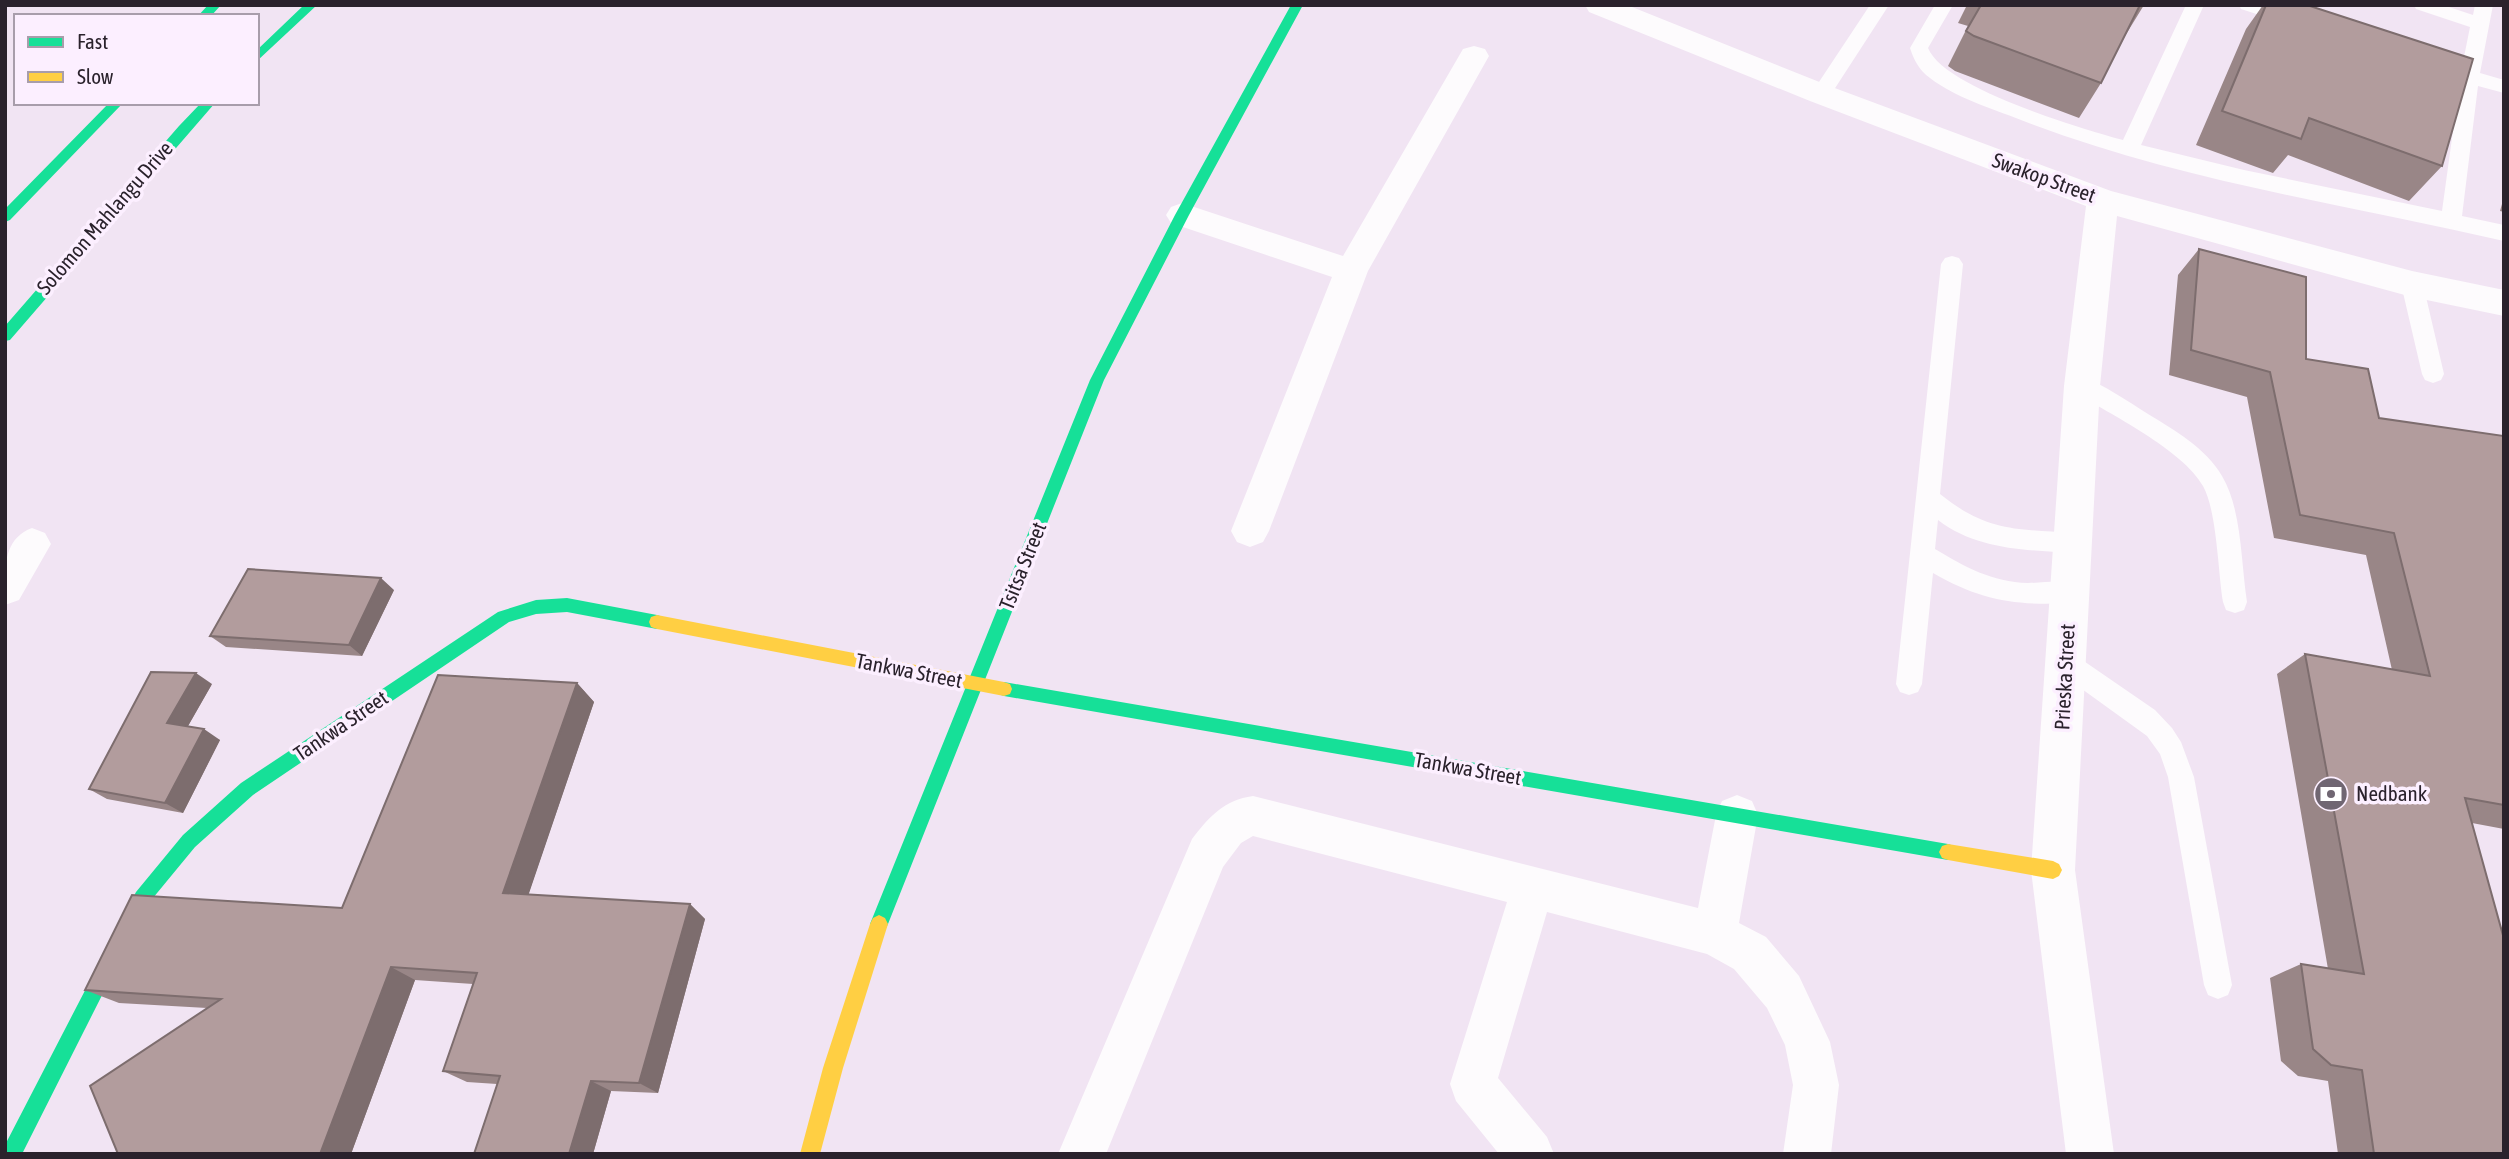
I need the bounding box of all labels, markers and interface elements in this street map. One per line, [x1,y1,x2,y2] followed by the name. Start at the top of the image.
[14,14,259,105] legend
[77,29,108,53] text: Fast
[77,64,114,88] text: Slow
[31,136,177,299] street label: Solomon Mahlangu Drive
[1989,147,2099,207] street label: Swakop Street
[994,518,1051,613] street label: Tsitsa Street
[2049,623,2079,731] street label: Prieska Street
[854,648,964,692] street label: Tankwa Street
[289,685,392,765] street label: Tankwa Street
[1413,747,1523,789] street label: Tankwa Street
[2312,775,2350,813] bank icon: Nedbank
[2356,781,2427,805] place label: Nedbank

